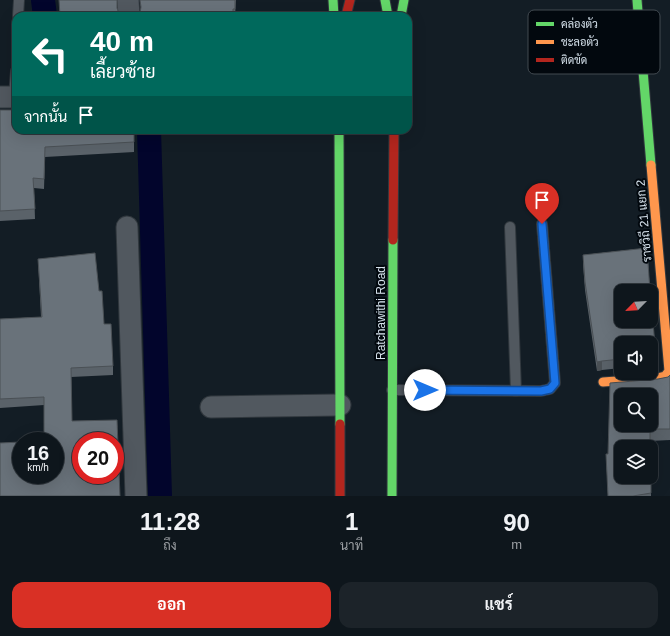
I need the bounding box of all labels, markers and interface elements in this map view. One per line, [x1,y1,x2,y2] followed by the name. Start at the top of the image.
[528,10,660,74] legend
[561,17,598,30] text: คล่องตัว
[90,26,154,57] text: 40 m
[24,28,76,80] icon: left
[561,35,599,48] text: ชะลอตัว
[561,53,587,66] text: ติดขัด
[90,62,156,82] text: เลี้ยวซ้าย
[75,104,97,126] icon: arrive
[24,108,67,125] text: จากนั้น
[632,179,655,263] street label: ราชวิถี 21 แยก 2
[525,183,559,224] pin
[531,189,553,211] icon: arrive
[374,266,388,360] street label: Ratchawithi Road
[614,284,658,328] north arrow
[614,284,658,484] map controls
[614,336,658,380] button: sound
[404,369,446,411] position arrow
[614,388,658,432] button: search
[72,432,124,484] speed limit sign: 20
[614,440,658,484] button: layers
[27,442,49,464] text: 16
[27,462,49,473] text: km/h
[140,508,200,535] text: 11:28
[345,508,358,535] text: 1
[503,509,530,536] text: 90
[511,537,522,552] text: m
[163,538,177,553] text: ถึง
[340,538,363,553] text: นาที
[12,582,331,628] button: ออก
[339,582,658,628] button: แชร์

